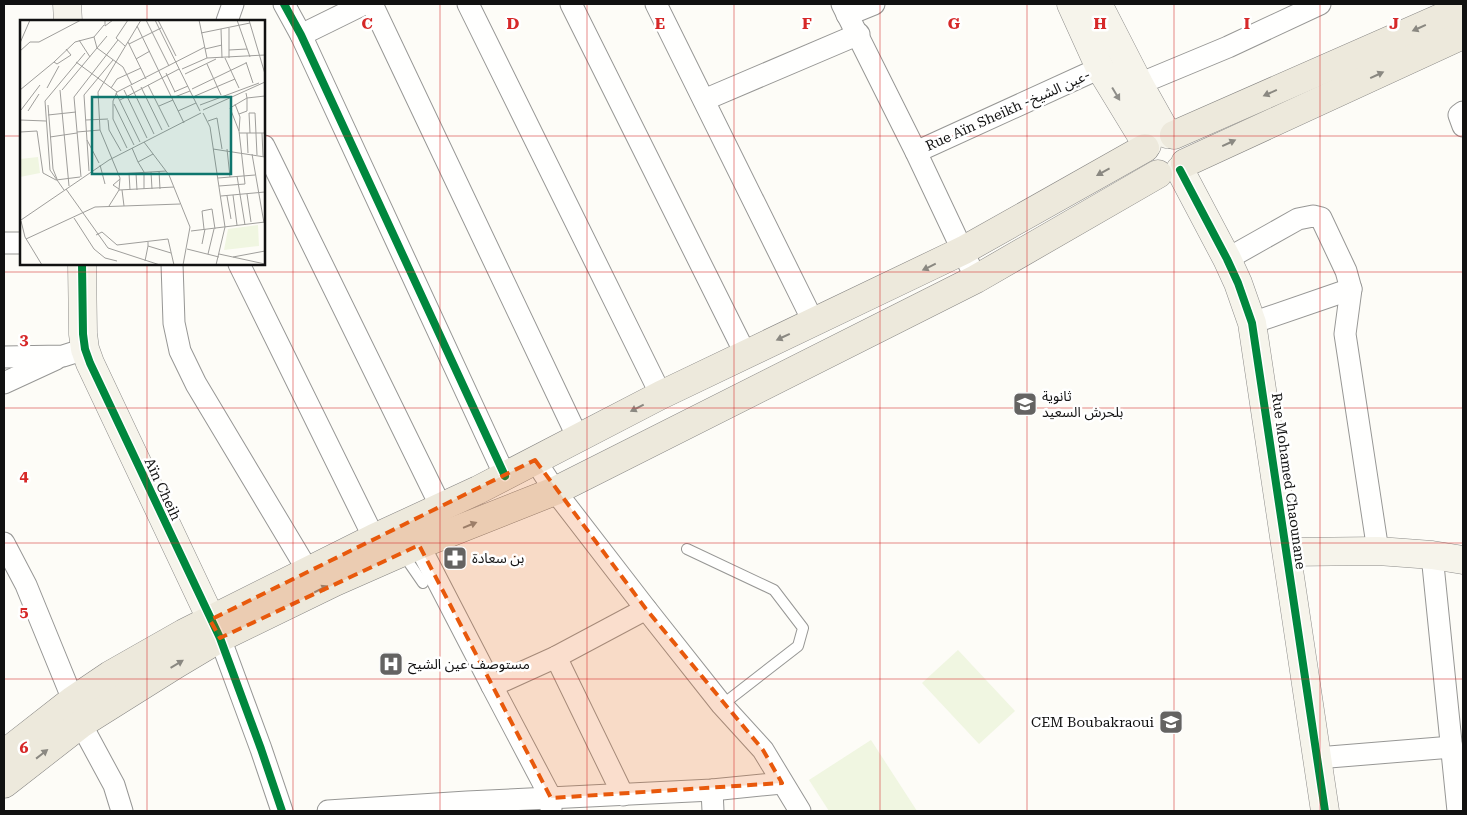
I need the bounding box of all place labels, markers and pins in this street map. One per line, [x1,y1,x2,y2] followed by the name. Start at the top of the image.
[1042,388,1124,421] place label: ثانوية بلحرش السعيد
[1012,391,1038,417] school or university icon: ثانوية بلحرش السعيد
[442,545,468,571] pharmacy icon: بن سعادة
[472,550,524,567] place label: بن سعادة
[378,651,404,677] hospital icon: مستوصف عين الشيح
[408,656,530,675] place label: مستوصف عين الشيح
[1158,709,1184,735] school or university icon: CEM Boubakraoui
[1031,714,1155,730] place label: CEM Boubakraoui

